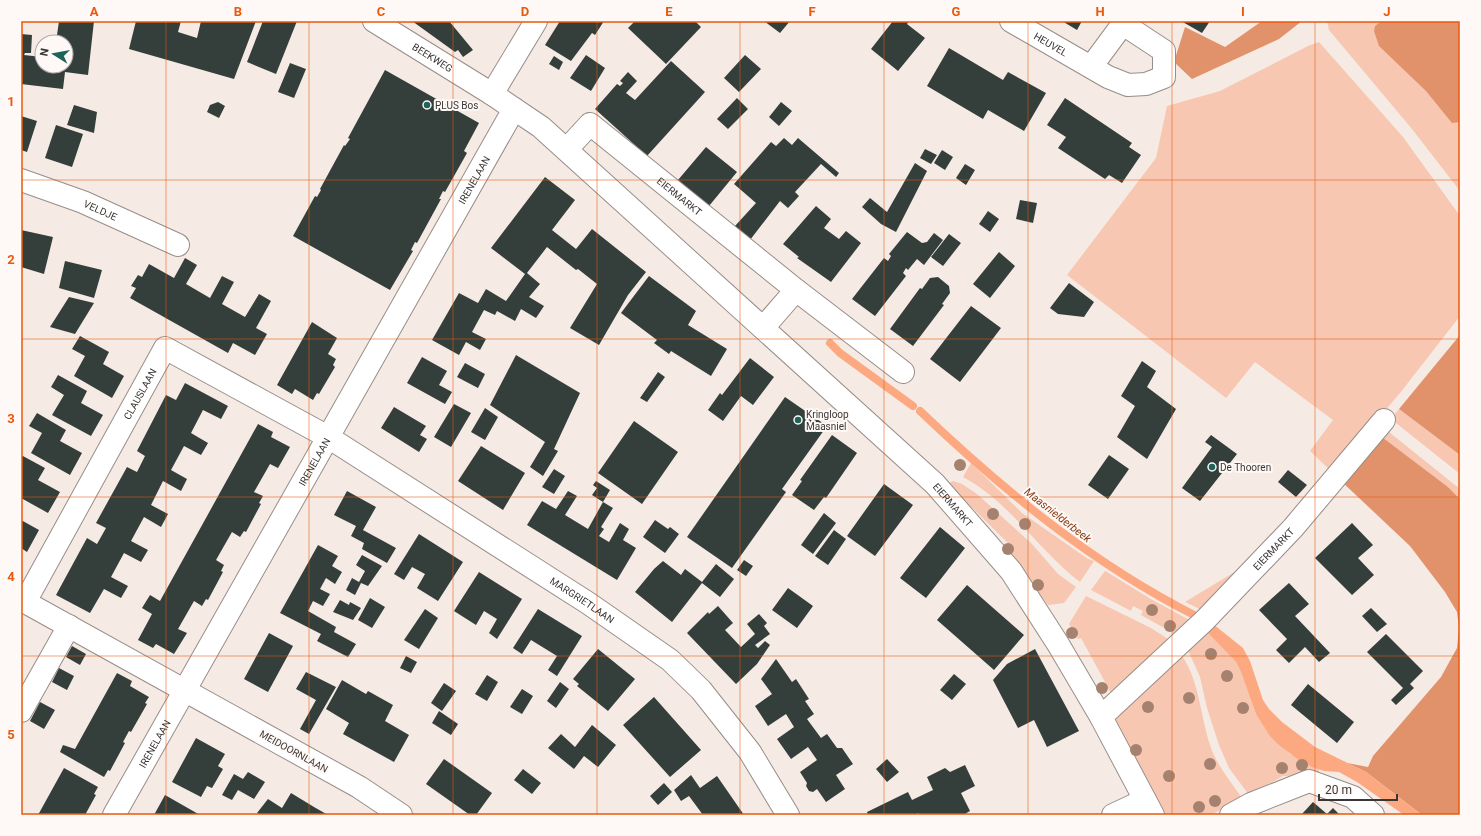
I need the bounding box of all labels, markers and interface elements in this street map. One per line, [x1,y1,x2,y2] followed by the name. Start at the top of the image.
[90,4,99,19] text: A
[234,4,242,19] text: B
[377,4,386,19] text: C
[521,4,529,19] text: D
[665,4,673,19] text: E
[808,4,816,19] text: F
[952,4,961,19] text: G
[1095,4,1105,19] text: H
[1241,4,1245,19] text: I
[1383,4,1391,19] text: J
[1032,30,1070,59] street label: HEUVEL
[34,34,74,74] north arrow
[410,41,455,74] street label: BEEKWEG
[38,47,52,57] text: N
[7,94,15,109] text: 1
[422,100,432,110] marker: PLUS Bos
[435,100,478,111] place label: PLUS Bos
[456,154,492,206] street label: IRENELAAN
[655,175,704,218] street label: EIERMARKT
[82,198,119,223] street label: VELDJE
[7,252,15,267] text: 2
[122,367,159,421] street label: CLAUSLAAN
[806,409,849,432] place label: Kringloop Maasniel
[7,411,15,426] text: 3
[793,415,803,425] marker: Kringloop Maasniel
[297,436,332,488] street label: IRENELAAN
[1207,462,1217,472] marker: De Thooren
[1220,462,1271,473] place label: De Thooren
[931,481,975,529] street label: EIERMARKT
[1022,485,1094,546] water label: Maasnielderbeek
[1251,526,1296,572] street label: EIERMARKT
[7,569,15,584] text: 4
[548,575,616,626] street label: MARGRIETLAAN
[137,718,173,770] street label: IRENELAAN
[7,727,15,742] text: 5
[258,728,330,775] street label: MEIDOORNLAAN
[1319,776,1397,802] scale bar
[1325,783,1352,797] text: 20 m

